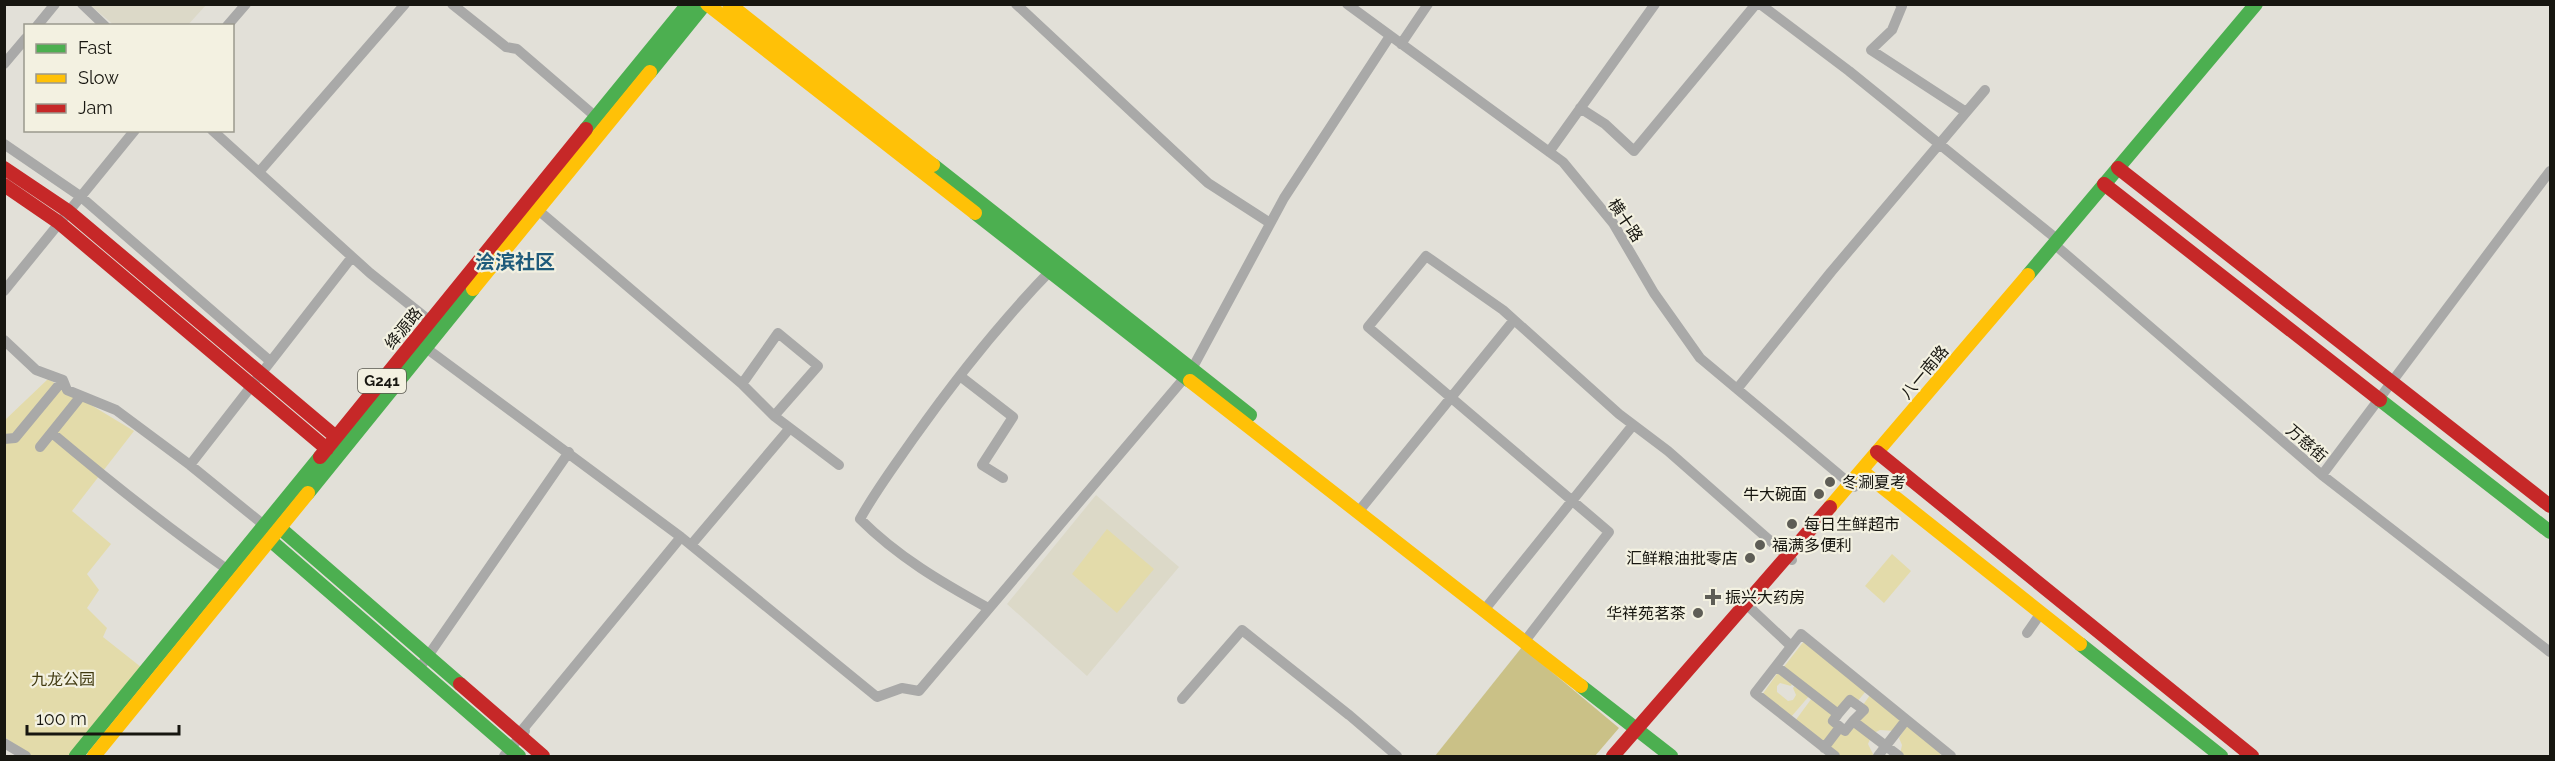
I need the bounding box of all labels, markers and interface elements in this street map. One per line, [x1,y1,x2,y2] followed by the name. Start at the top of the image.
[24,24,234,132] legend
[78,37,112,58] text: Fast
[78,67,119,88] text: Slow
[78,97,113,118] text: Jam
[1604,195,1647,245] street label: 横十路
[475,250,555,274] district label: 浍滨社区
[381,304,426,353] street label: 绛源路
[1897,342,1952,403] street label: 八一南路
[358,369,406,393] road number: G241
[2282,420,2331,466] street label: 万慈街
[1842,473,1906,492] place label: 冬涮夏考
[1823,475,1837,489] marker: 冬涮夏考
[1743,485,1807,504] place label: 牛大碗面
[1812,487,1826,501] marker: 牛大碗面
[1804,515,1900,534] place label: 每日生鲜超市
[1785,517,1799,531] marker: 每日生鲜超市
[1772,536,1852,555] place label: 福满多便利
[1753,538,1767,552] marker: 福满多便利
[1626,549,1738,568] place label: 汇鲜粮油批零店
[1743,551,1757,565] marker: 汇鲜粮油批零店
[1725,588,1805,607] place label: 振兴大药房
[1706,590,1720,604] marker: 振兴大药房
[1606,604,1686,623] place label: 华祥苑茗茶
[1691,606,1705,620] marker: 华祥苑茗茶
[31,670,95,689] park label: 九龙公园
[27,698,178,736] scale bar
[36,708,87,729] text: 100 m

